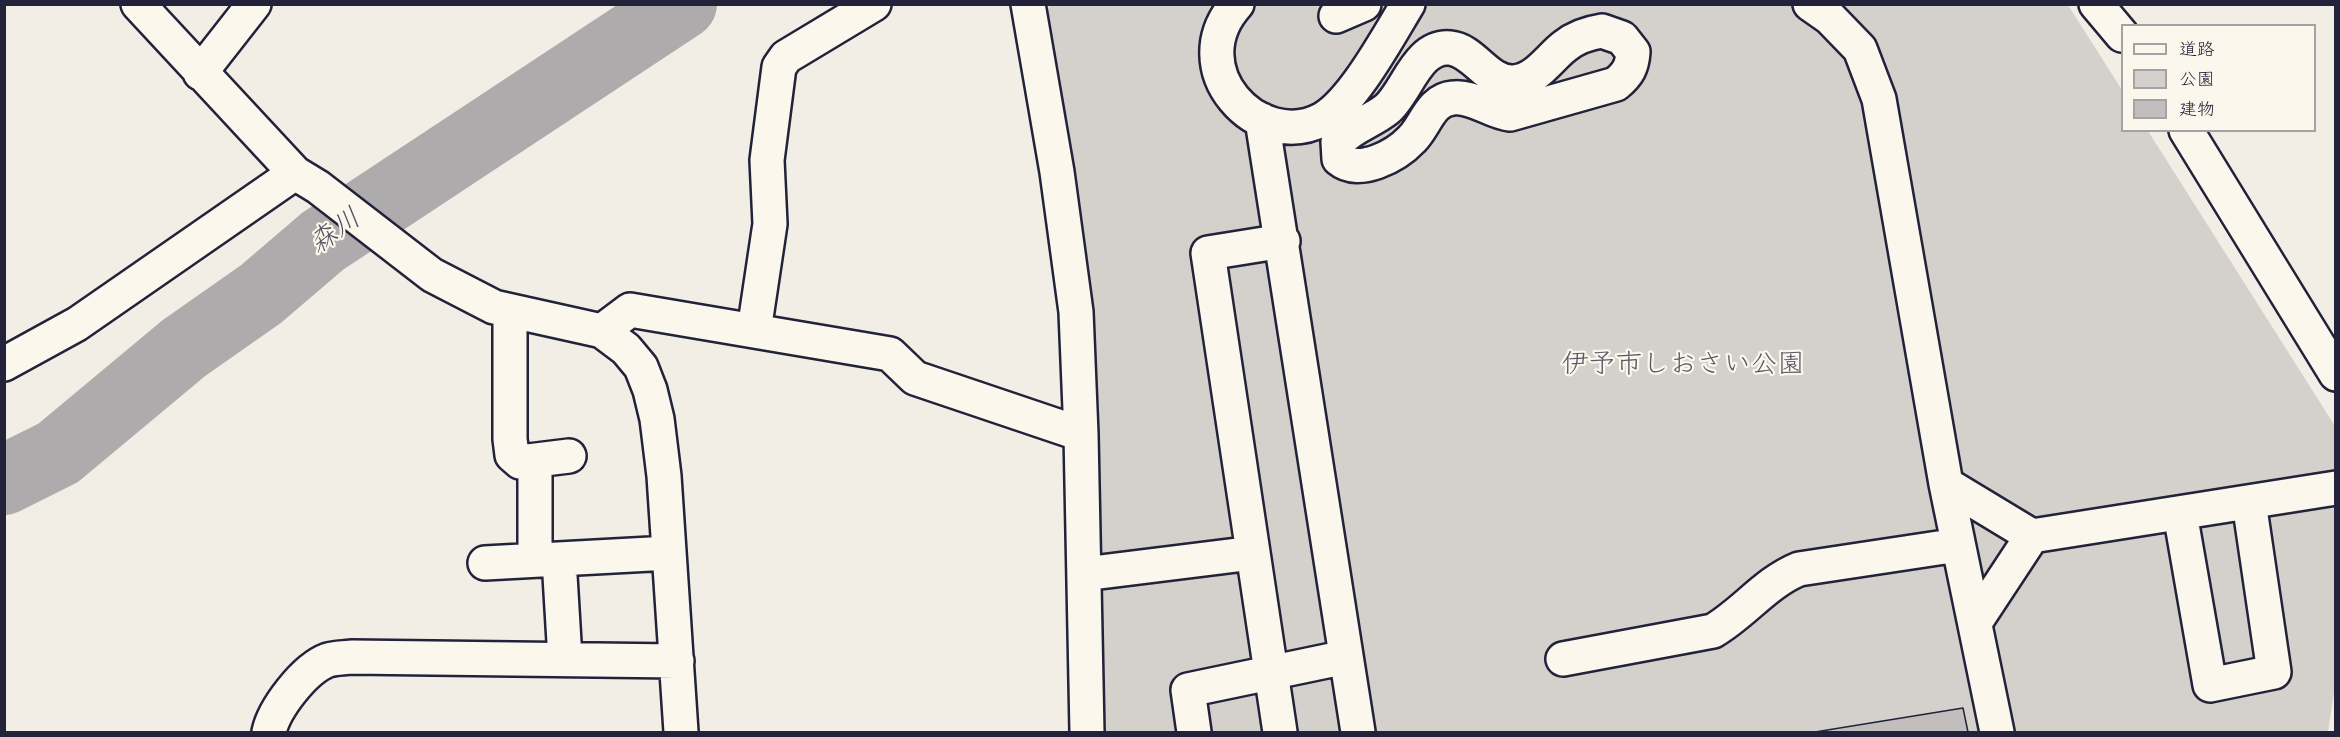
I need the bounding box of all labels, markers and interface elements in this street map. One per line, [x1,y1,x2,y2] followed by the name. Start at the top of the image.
[2121,24,2316,132] legend
[2179,38,2215,64] text: 道路
[2179,68,2215,94] text: 公園
[2179,98,2215,124] text: 建物
[304,204,370,264] water label: 森川
[1562,352,1804,384] park label: 伊予市しおさい公園

